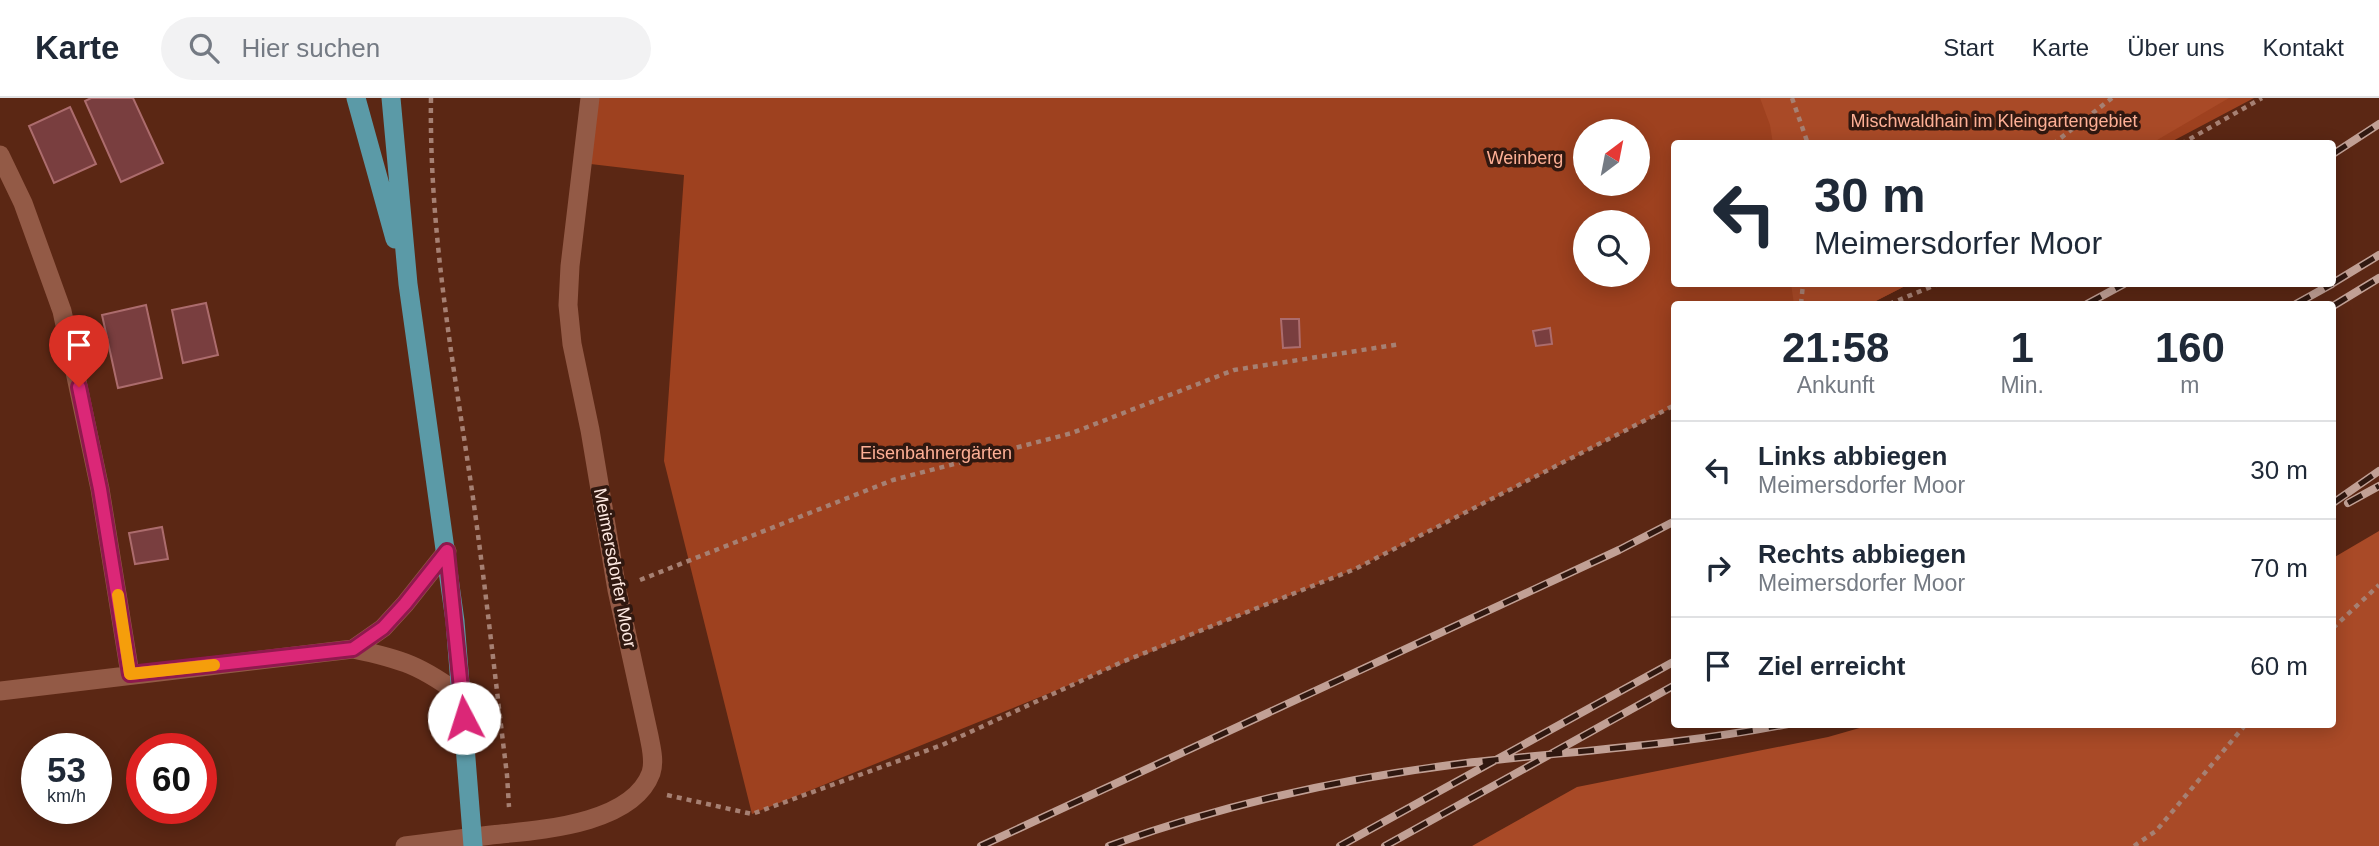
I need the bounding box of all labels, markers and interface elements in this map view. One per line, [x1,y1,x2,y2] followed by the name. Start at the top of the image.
[161,17,651,80] search box
[35,29,119,66] text: Karte
[185,29,223,67] icon: search
[241,33,380,63] text: Hier suchen
[1943,34,1994,61] text: Start
[2032,34,2089,61] text: Karte
[2127,34,2225,61] text: Über uns
[2263,34,2344,61] text: Kontakt
[1850,111,2138,131] park label: Mischwaldhain im Kleingartengebiet
[1573,119,1650,196] north arrow
[1573,119,1650,287] map controls
[1487,148,1563,168] park label: Weinberg
[1699,168,1790,259] icon: left
[1814,168,1926,222] text: 30 m
[1573,210,1650,287] button: search
[1814,225,2102,261] text: Meimersdorfer Moor
[49,315,109,387] pin
[1782,324,1889,371] text: 21:58
[2010,324,2034,371] text: 1
[2155,324,2225,371] text: 160
[60,326,98,364] icon: arrive
[1797,372,1875,398] text: Ankunft
[2000,372,2044,398] text: Min.
[2180,372,2200,398] text: m
[1758,441,1947,471] text: Links abbiegen
[860,443,1012,463] park label: Eisenbahnergärten
[1699,451,1737,489] icon: left
[2250,455,2308,485] text: 30 m
[1758,472,1965,498] text: Meimersdorfer Moor
[590,487,640,649] street label: Meimersdorfer Moor
[1758,539,1966,569] text: Rechts abbiegen
[1699,549,1737,587] icon: right
[2250,553,2308,583] text: 70 m
[1758,570,1965,596] text: Meimersdorfer Moor
[1699,647,1737,685] icon: arrive
[1758,651,1905,681] text: Ziel erreicht
[2250,651,2308,681] text: 60 m
[427,681,501,755] position arrow
[126,733,217,824] speed limit sign: 60
[47,750,86,789] text: 53
[47,786,86,806] text: km/h

